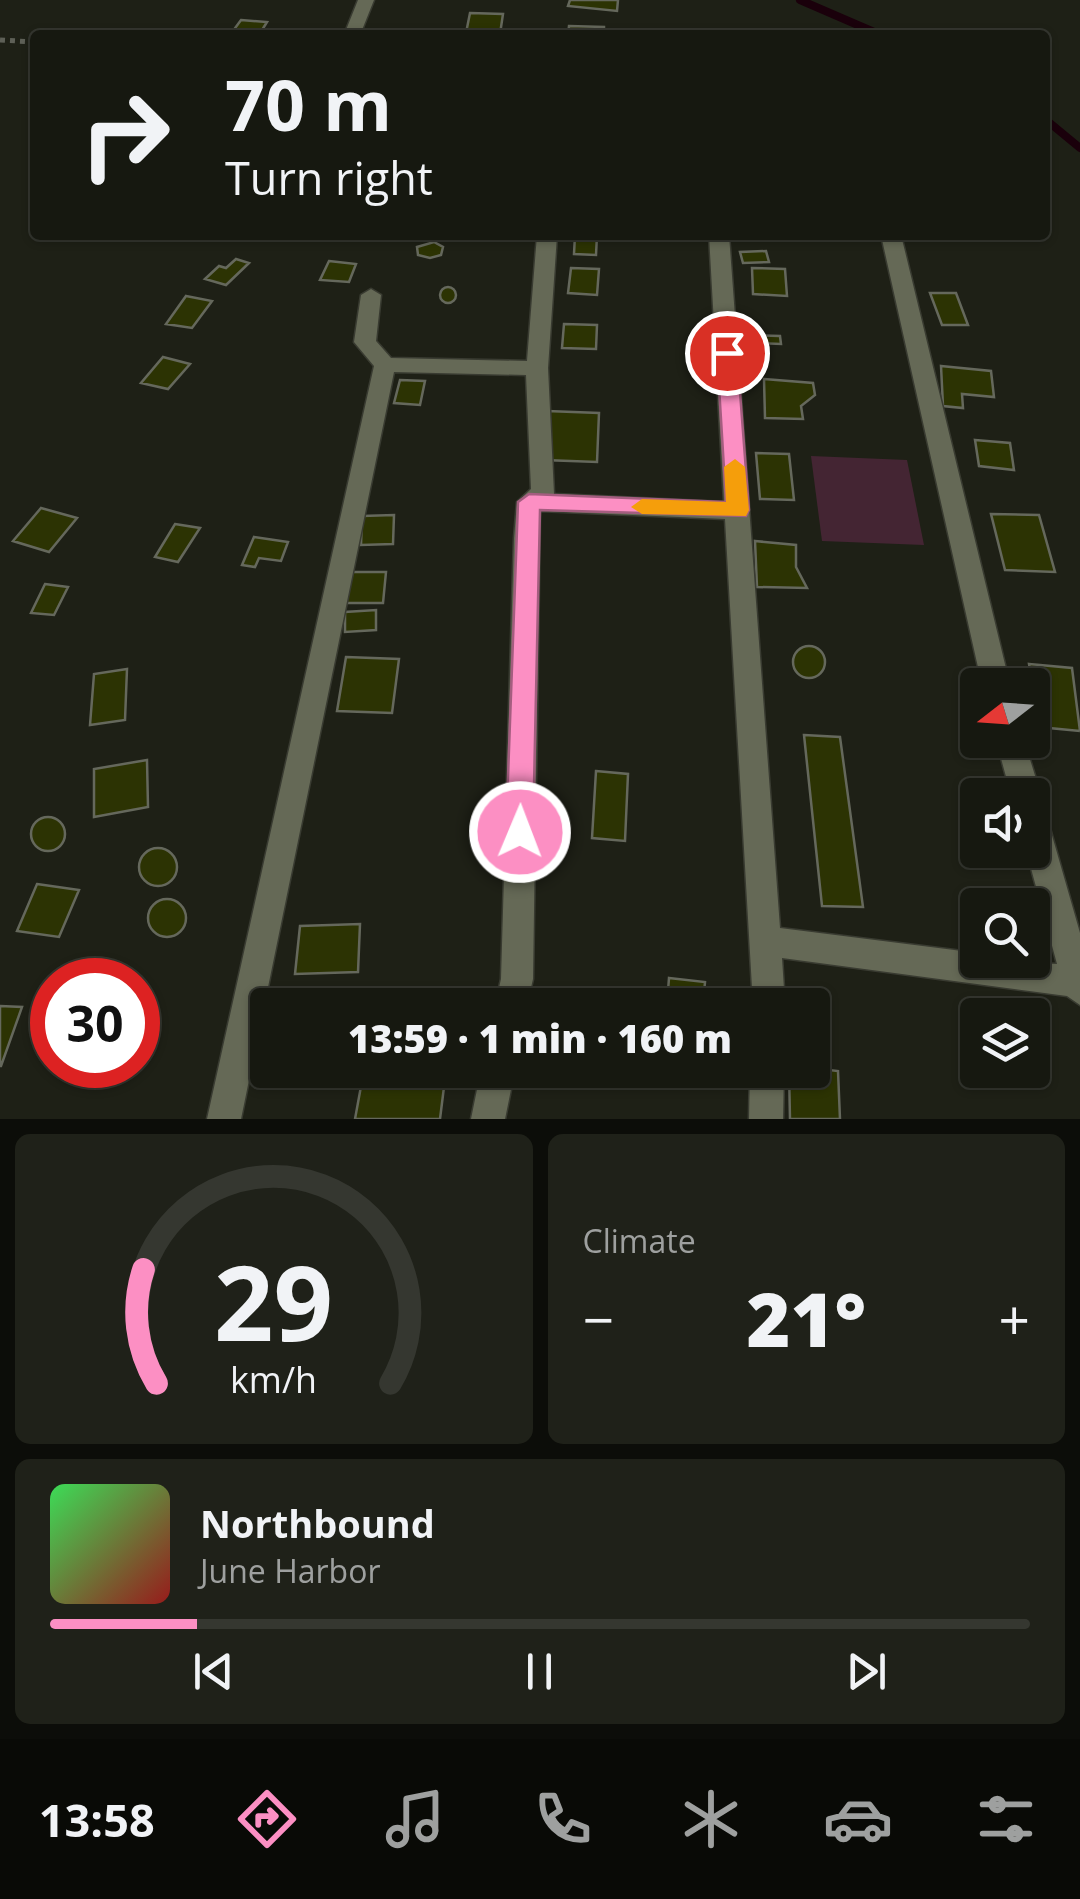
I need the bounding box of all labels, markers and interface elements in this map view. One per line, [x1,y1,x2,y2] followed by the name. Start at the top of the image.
[225,56,392,152] text: 70 m
[60,70,190,200] icon: right
[225,147,433,208] text: Turn right
[685,311,770,396] pin
[700,326,755,381] icon: arrive
[960,668,1050,758] north arrow
[960,668,1050,1088] map controls
[960,778,1050,868] button: sound
[468,780,572,884] position arrow
[960,888,1050,978] button: search
[30,958,160,1088] speed limit sign: 30
[960,998,1050,1088] button: layers
[348,1012,732,1064] text: 13:59 · 1 min · 160 m
[583,1219,696,1262] text: Climate
[214,1230,333,1371] text: 29
[746,1267,866,1369] text: 21°
[583,1281,614,1356] text: −
[999,1281,1030,1356] text: +
[230,1355,317,1403] text: km/h
[200,1497,435,1549] text: Northbound
[200,1549,380,1592] text: June Harbor
[186,1644,241,1699] icon: previous
[512,1644,567,1699] icon: pause
[839,1644,894,1699] icon: next
[232,1784,302,1854] icon: directions
[380,1784,450,1854] icon: music
[528,1784,598,1854] icon: phone
[676,1784,746,1854] icon: climate
[823,1784,893,1854] icon: car
[971,1784,1041,1854] icon: filters
[39,1789,155,1850] text: 13:58

